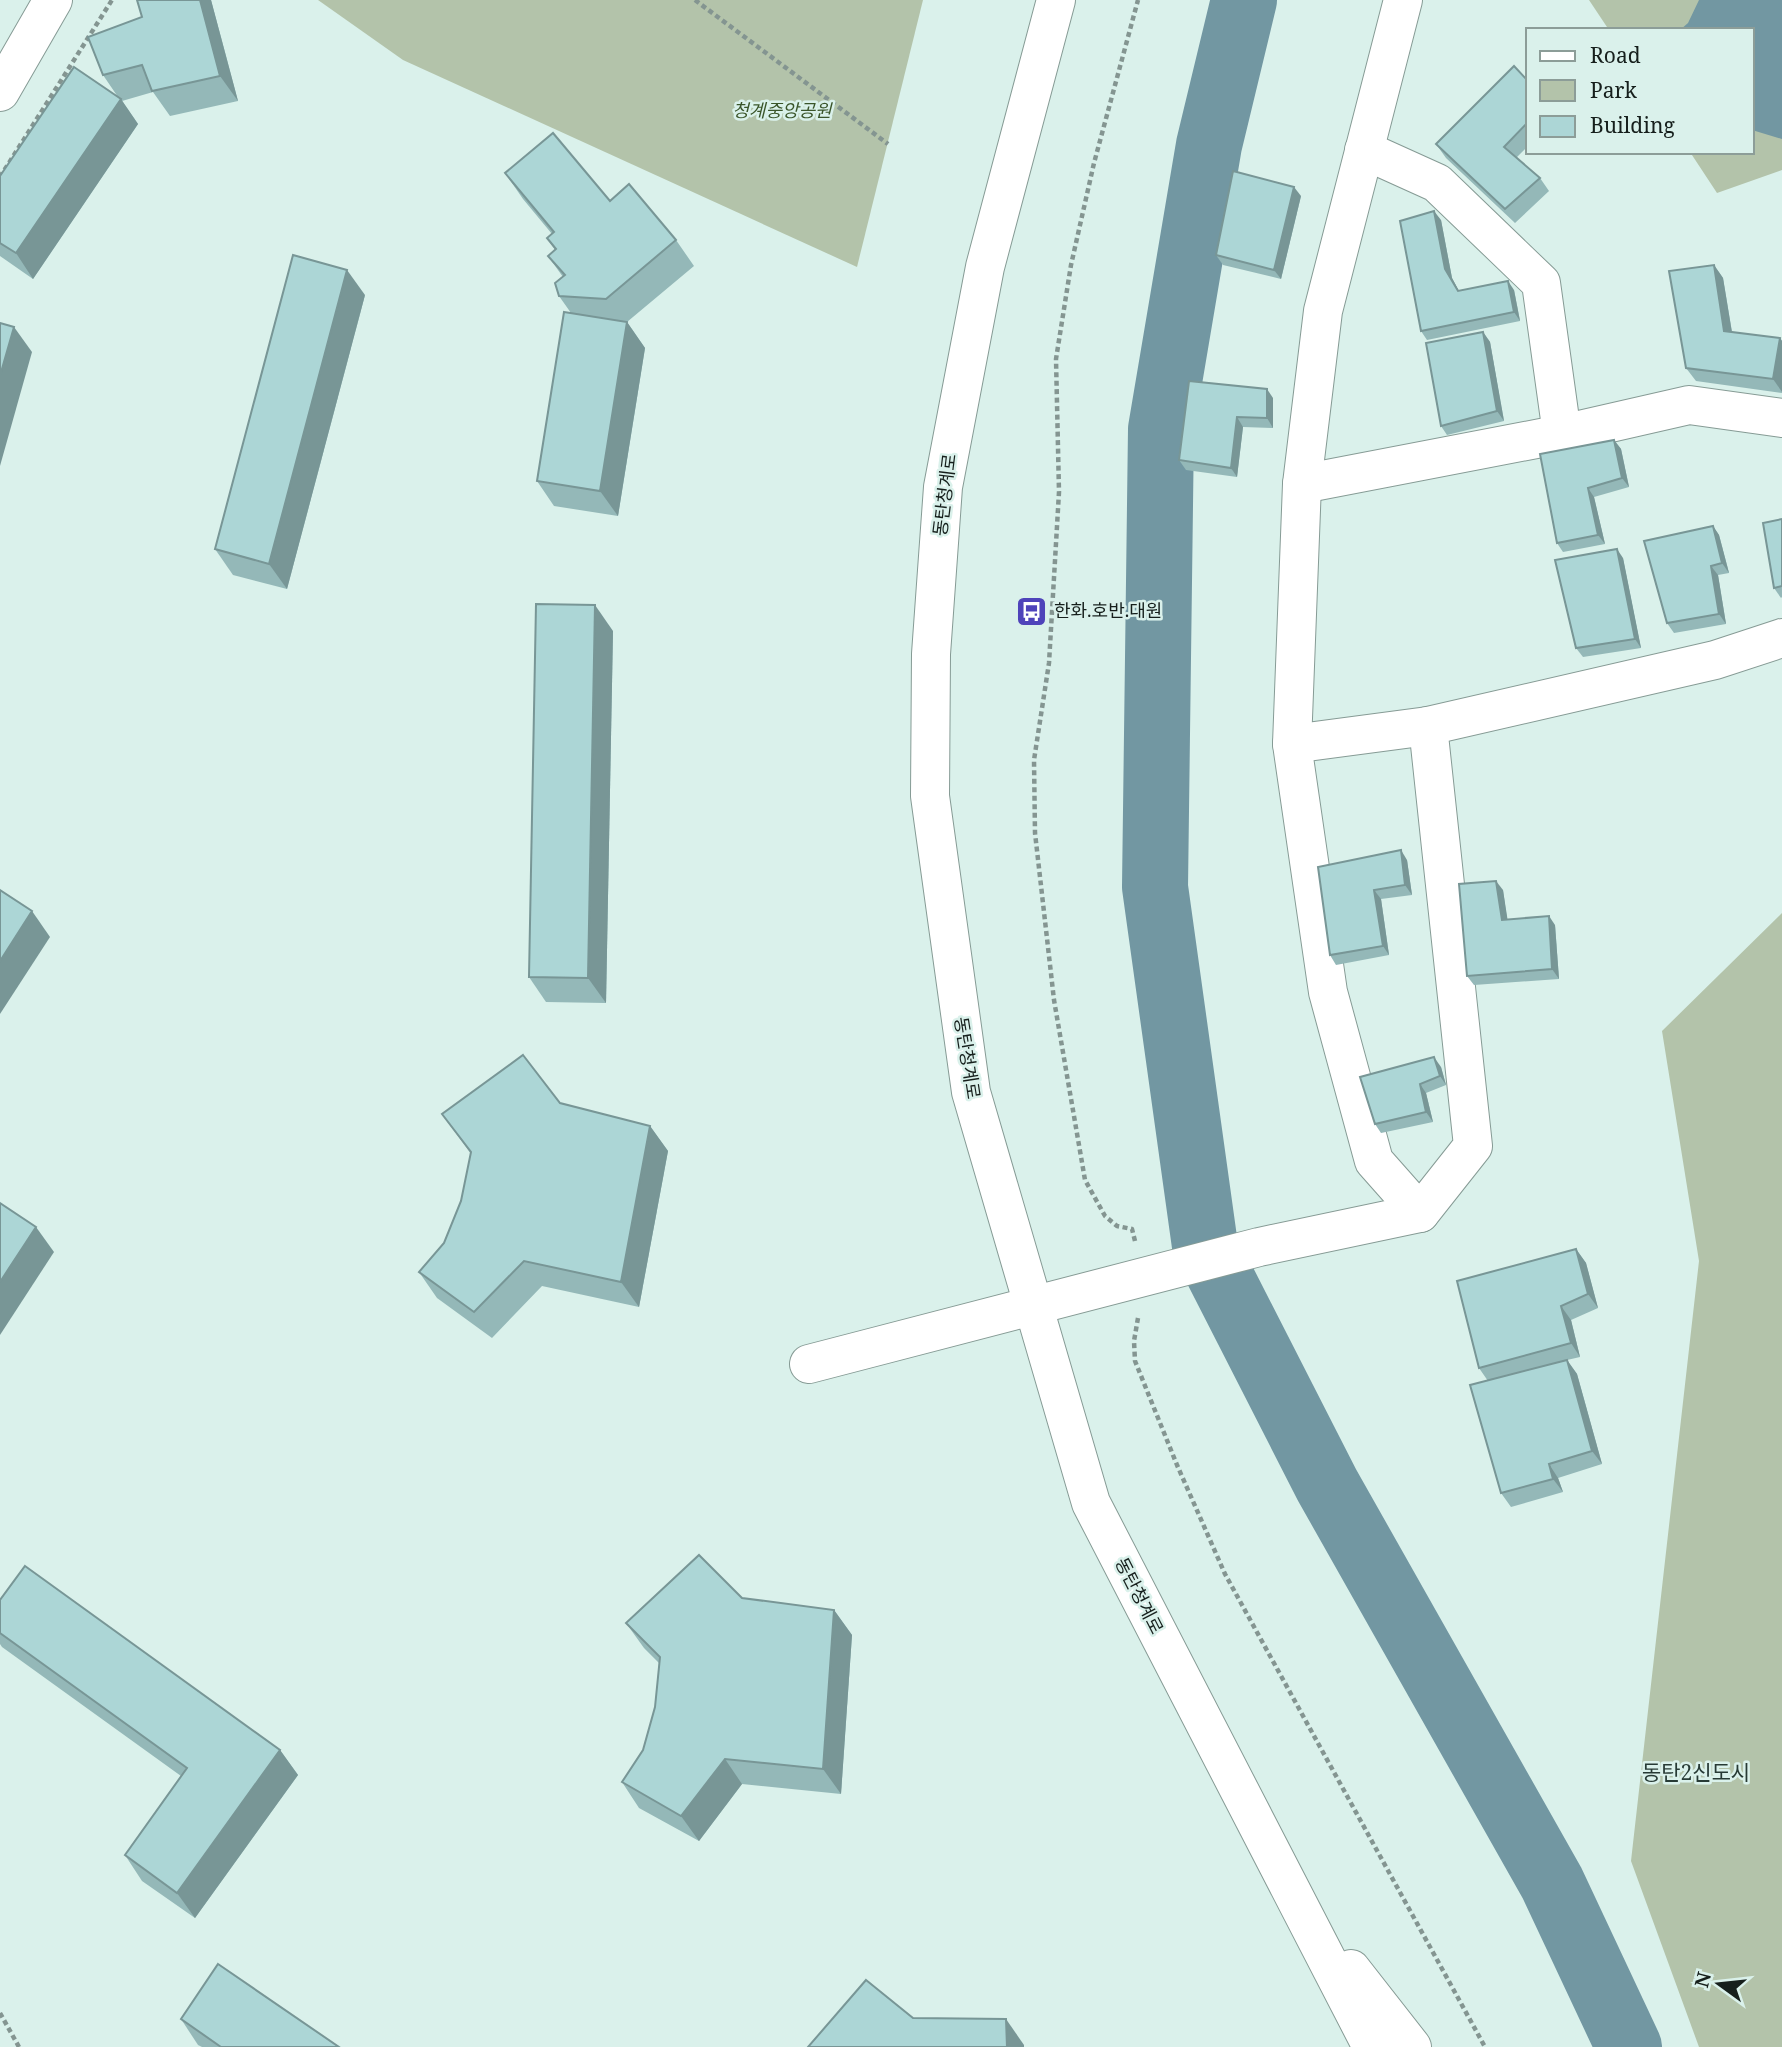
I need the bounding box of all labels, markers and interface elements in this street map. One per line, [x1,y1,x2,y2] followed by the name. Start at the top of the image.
[1526,28,1754,154] legend
[1590,41,1641,69] text: Road
[1590,76,1637,104] text: Park
[732,98,833,122] park label: 청계중앙공원
[1590,111,1675,139] text: Building
[927,452,961,537] street label: 동탄청계로
[1014,594,1048,628] bus stop icon: 한화.호반.대원
[1054,598,1162,622] place label: 한화.호반.대원
[950,1015,986,1101] street label: 동탄청계로
[1110,1553,1169,1638] street label: 동탄청계로
[1642,1758,1750,1786] district label: 동탄2신도시
[1684,1949,1754,2019] north arrow
[1688,1969,1717,1990] text: N

